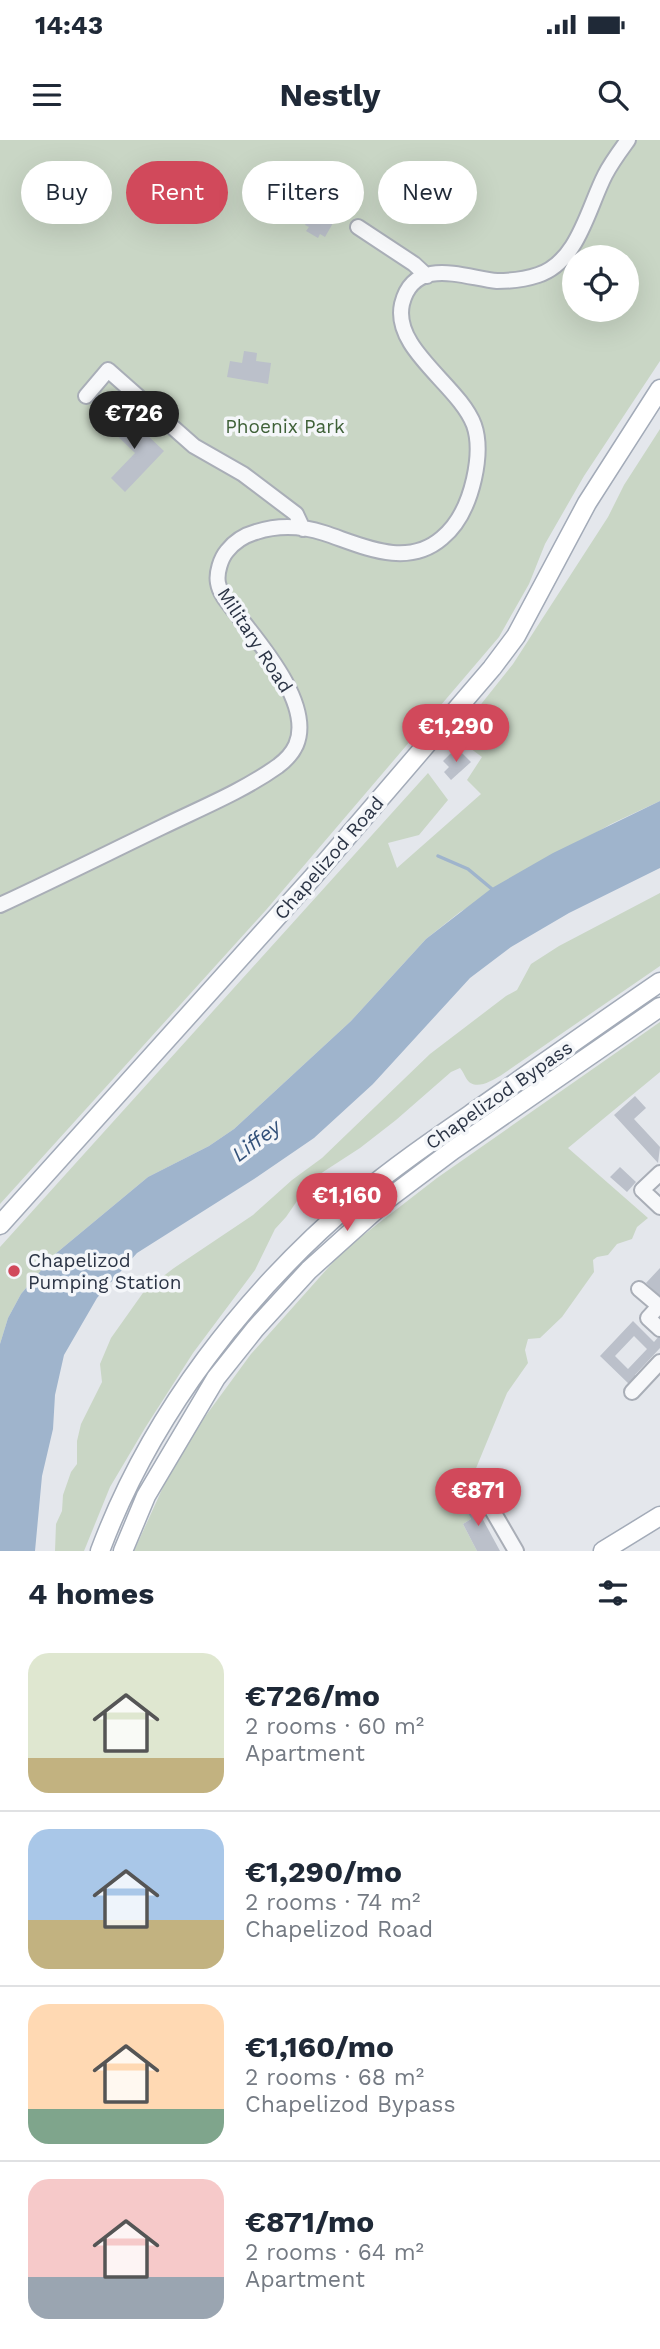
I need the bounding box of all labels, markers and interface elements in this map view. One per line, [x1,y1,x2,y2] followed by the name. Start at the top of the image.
[35,10,103,40] text: 14:43
[28,76,66,114] icon: menu
[279,76,381,114] text: Nestly
[594,76,632,114] icon: search
[21,161,112,224] chip: Buy
[126,161,228,224] chip: Rent
[242,161,364,224] chip: Filters
[378,161,477,224] chip: New
[562,245,639,322] map controls
[562,245,639,322] button: locate
[93,392,175,451] pin: €726
[105,400,163,427] text: €726
[225,415,345,438] park label: Phoenix Park
[212,583,298,697] street label: Military Road
[399,704,513,764] pin: €1,290
[418,713,494,740] text: €1,290
[269,792,389,924] street label: Chapelizod Road
[421,1036,577,1154] street label: Chapelizod Bypass
[227,1113,286,1166] water label: Liffey
[290,1174,404,1233] pin: €1,160
[312,1182,382,1209] text: €1,160
[28,1249,181,1294] place label: Chapelizod Pumping Station
[6,1263,22,1279] marker: Chapelizod Pumping Station
[437,1468,519,1528] pin: €871
[451,1477,505,1504] text: €871
[594,1574,632,1612] icon: filters
[28,1576,154,1611] text: 4 homes
[245,1678,380,1713] text: €726/mo
[84,1681,168,1765] icon: home
[245,1713,424,1740] text: 2 rooms · 60 m²
[245,1740,365,1767] text: Apartment
[245,1854,402,1889] text: €1,290/mo
[84,1857,168,1941] icon: home
[245,1889,420,1916] text: 2 rooms · 74 m²
[245,1916,433,1943] text: Chapelizod Road
[245,2029,394,2064] text: €1,160/mo
[84,2032,168,2116] icon: home
[245,2064,424,2091] text: 2 rooms · 68 m²
[245,2091,456,2118] text: Chapelizod Bypass
[245,2204,374,2239] text: €871/mo
[84,2207,168,2291] icon: home
[245,2239,424,2266] text: 2 rooms · 64 m²
[245,2266,365,2293] text: Apartment

